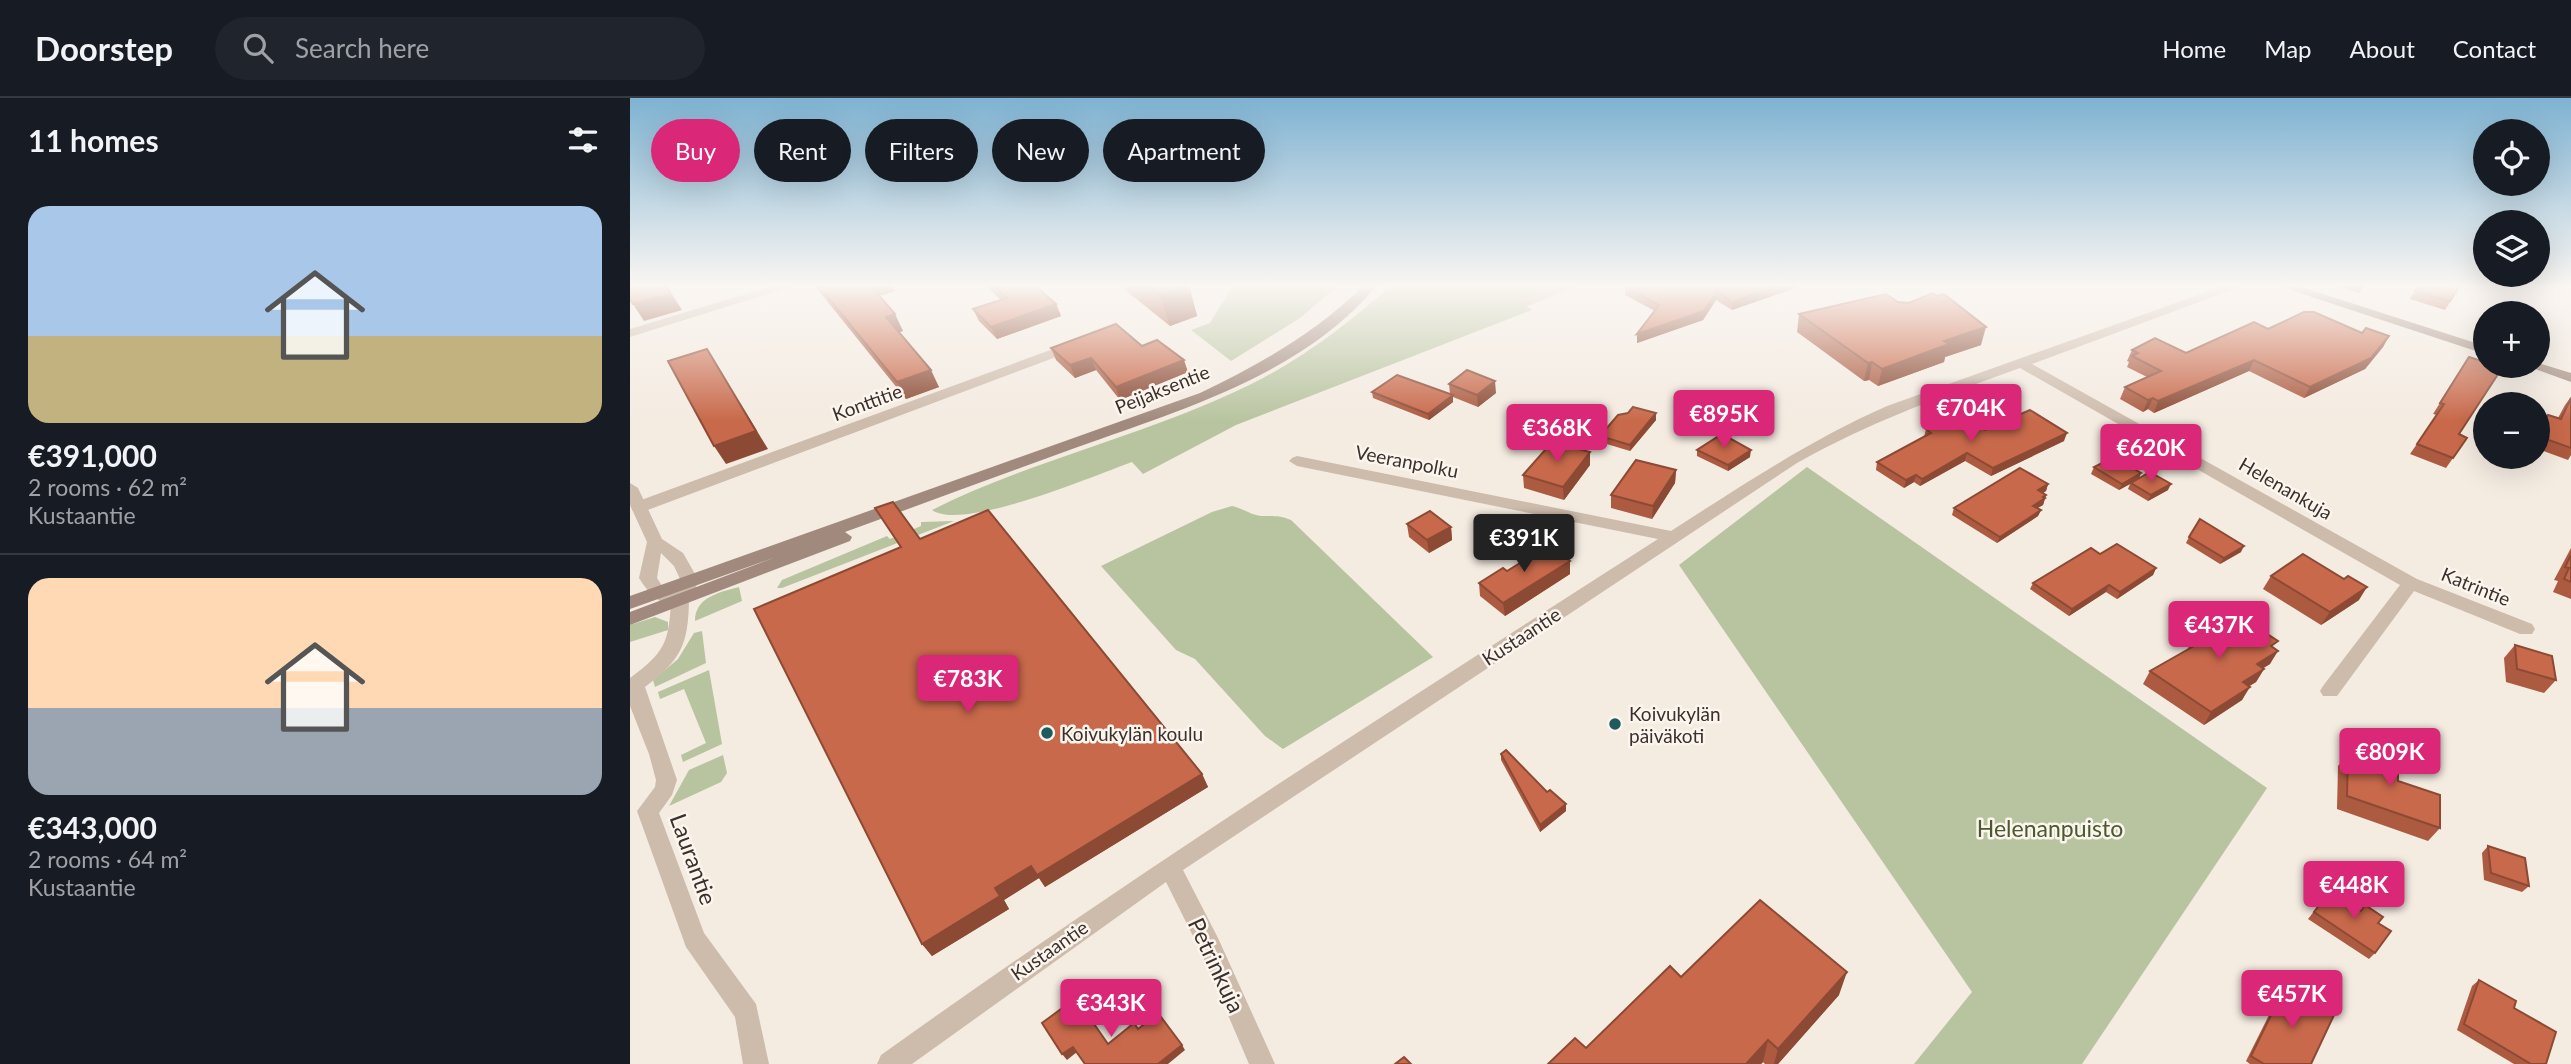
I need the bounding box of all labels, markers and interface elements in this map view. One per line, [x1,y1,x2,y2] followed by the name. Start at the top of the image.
[215,17,705,80] search box
[35,28,173,68] text: Doorstep
[239,29,277,67] icon: search
[295,32,429,64] text: Search here
[2162,34,2226,63] text: Home
[2264,34,2312,63] text: Map
[2350,34,2415,63] text: About
[2453,34,2536,63] text: Contact
[651,119,740,182] chip: Buy
[754,119,851,182] chip: Rent
[865,119,978,182] chip: Filters
[992,119,1089,182] chip: New
[1103,119,1265,182] chip: Apartment
[2473,119,2550,469] map controls
[2473,119,2550,196] button: locate
[564,121,602,159] icon: filters
[28,122,159,158] text: 11 homes
[2473,210,2550,287] button: layers
[252,252,378,378] icon: home
[2473,301,2550,378] button: +
[1112,360,1212,418] street label: Peijaksentie
[829,379,905,425] street label: Konttitie
[1922,384,2020,444] pin: €704K
[1675,390,1773,450] pin: €895K
[2473,392,2550,469] button: −
[1936,393,2006,421] text: €704K
[1689,399,1759,427] text: €895K
[1508,404,1606,464] pin: €368K
[1522,413,1592,441] text: €368K
[2102,424,2200,484] pin: €620K
[2116,433,2186,461] text: €620K
[28,437,157,473] text: €391,000
[1354,440,1460,482] street label: Veeranpolku
[2235,452,2337,524] street label: Helenankuja
[28,473,187,501] text: 2 rooms · 62 m²
[28,501,136,529] text: Kustaantie
[1475,514,1573,574] pin: €391K
[1489,523,1559,551] text: €391K
[2438,562,2514,610] street label: Katrintie
[1477,602,1565,670] street label: Kustaantie
[2170,602,2268,661] pin: €437K
[2184,610,2254,638] text: €437K
[252,624,378,750] icon: home
[919,656,1017,715] pin: €783K
[933,664,1003,692] text: €783K
[1629,702,1721,747] place label: Koivukylän päiväkoti
[1607,716,1623,732] marker: Koivukylän päiväkoti
[1061,722,1203,745] place label: Koivukylän koulu
[1039,725,1055,741] marker: Koivukylän koulu
[2341,728,2439,788] pin: €809K
[2355,737,2425,765] text: €809K
[28,809,157,845] text: €343,000
[665,810,723,908] street label: Laurantie
[1977,814,2123,842] park label: Helenanpuisto
[28,845,187,873] text: 2 rooms · 64 m²
[2305,862,2403,921] pin: €448K
[2319,870,2389,898] text: €448K
[28,873,136,901] text: Kustaantie
[1183,913,1251,1017] street label: Petrinkuja
[1006,915,1092,985] street label: Kustaantie
[2243,970,2341,1030] pin: €457K
[1062,979,1160,1039] pin: €343K
[2257,979,2327,1007] text: €457K
[1076,988,1146,1016] text: €343K

